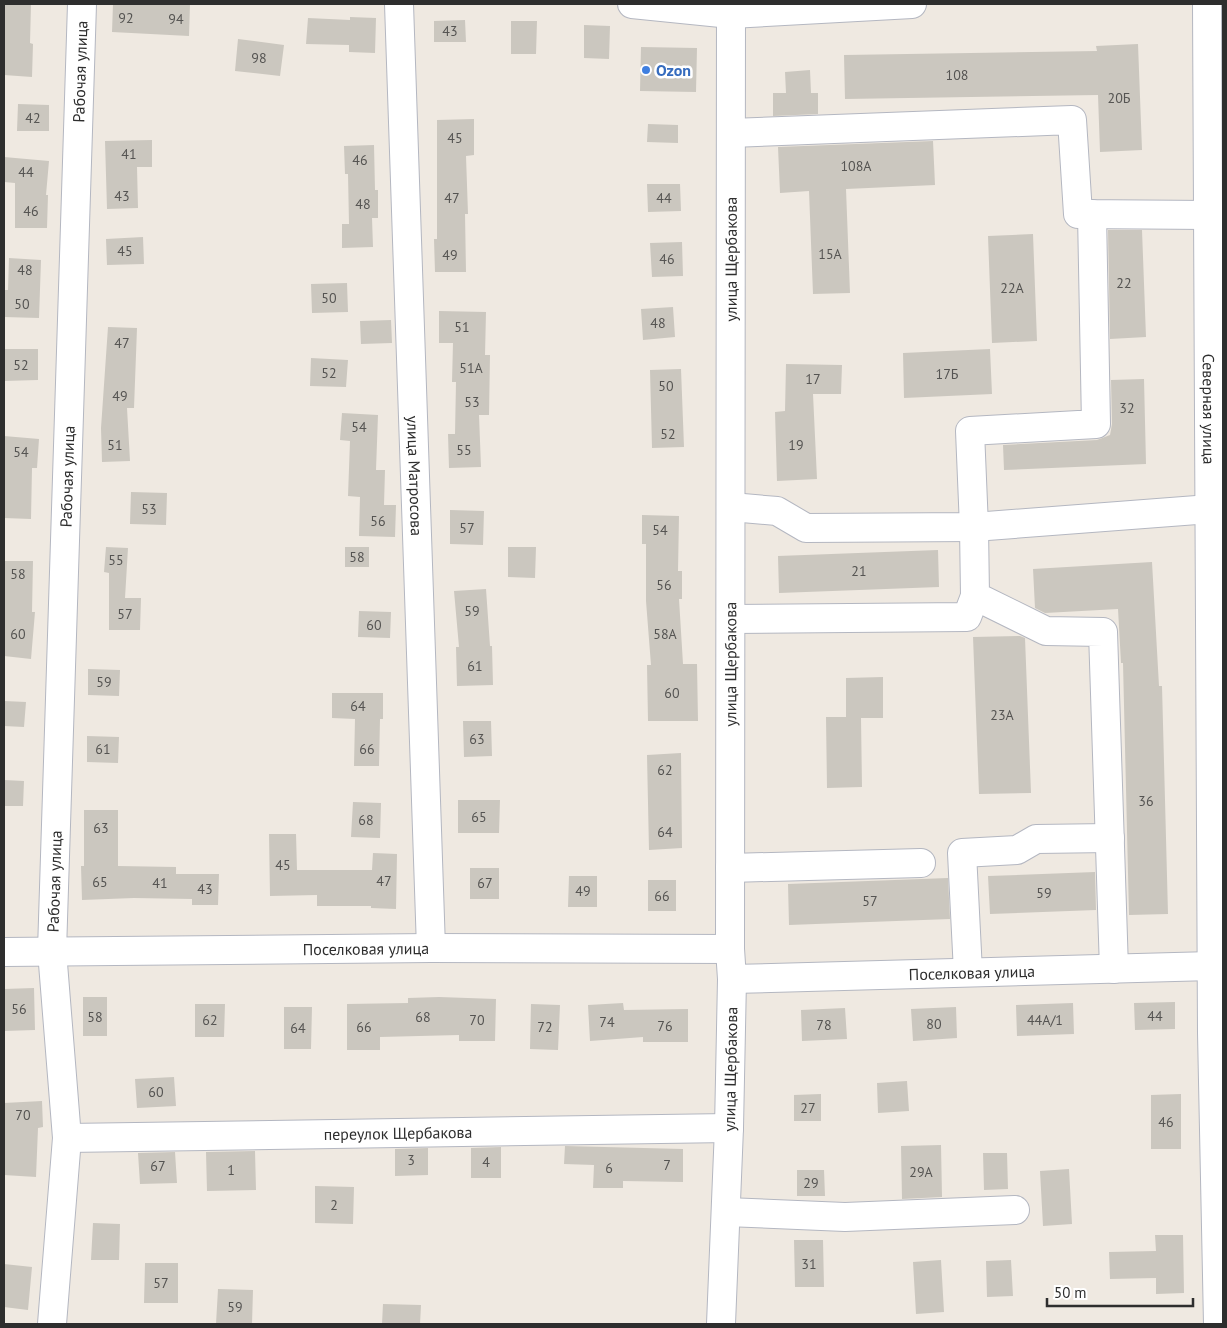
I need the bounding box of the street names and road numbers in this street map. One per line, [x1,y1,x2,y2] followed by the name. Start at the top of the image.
[68,20,91,123] street label: Рабочая улица
[721,197,741,322] street label: улица Щербакова
[1199,354,1219,464] street label: Северная улица
[403,415,427,536] street label: улица Матросова
[55,425,79,528] street label: Рабочая улица
[720,602,740,727] street label: улица Щербакова
[43,830,66,932] street label: Рабочая улица
[303,938,429,959] street label: Поселковая улица
[908,961,1035,984] street label: Поселковая улица
[719,1007,741,1132] street label: улица Щербакова
[323,1122,472,1144] street label: переулок Щербакова

